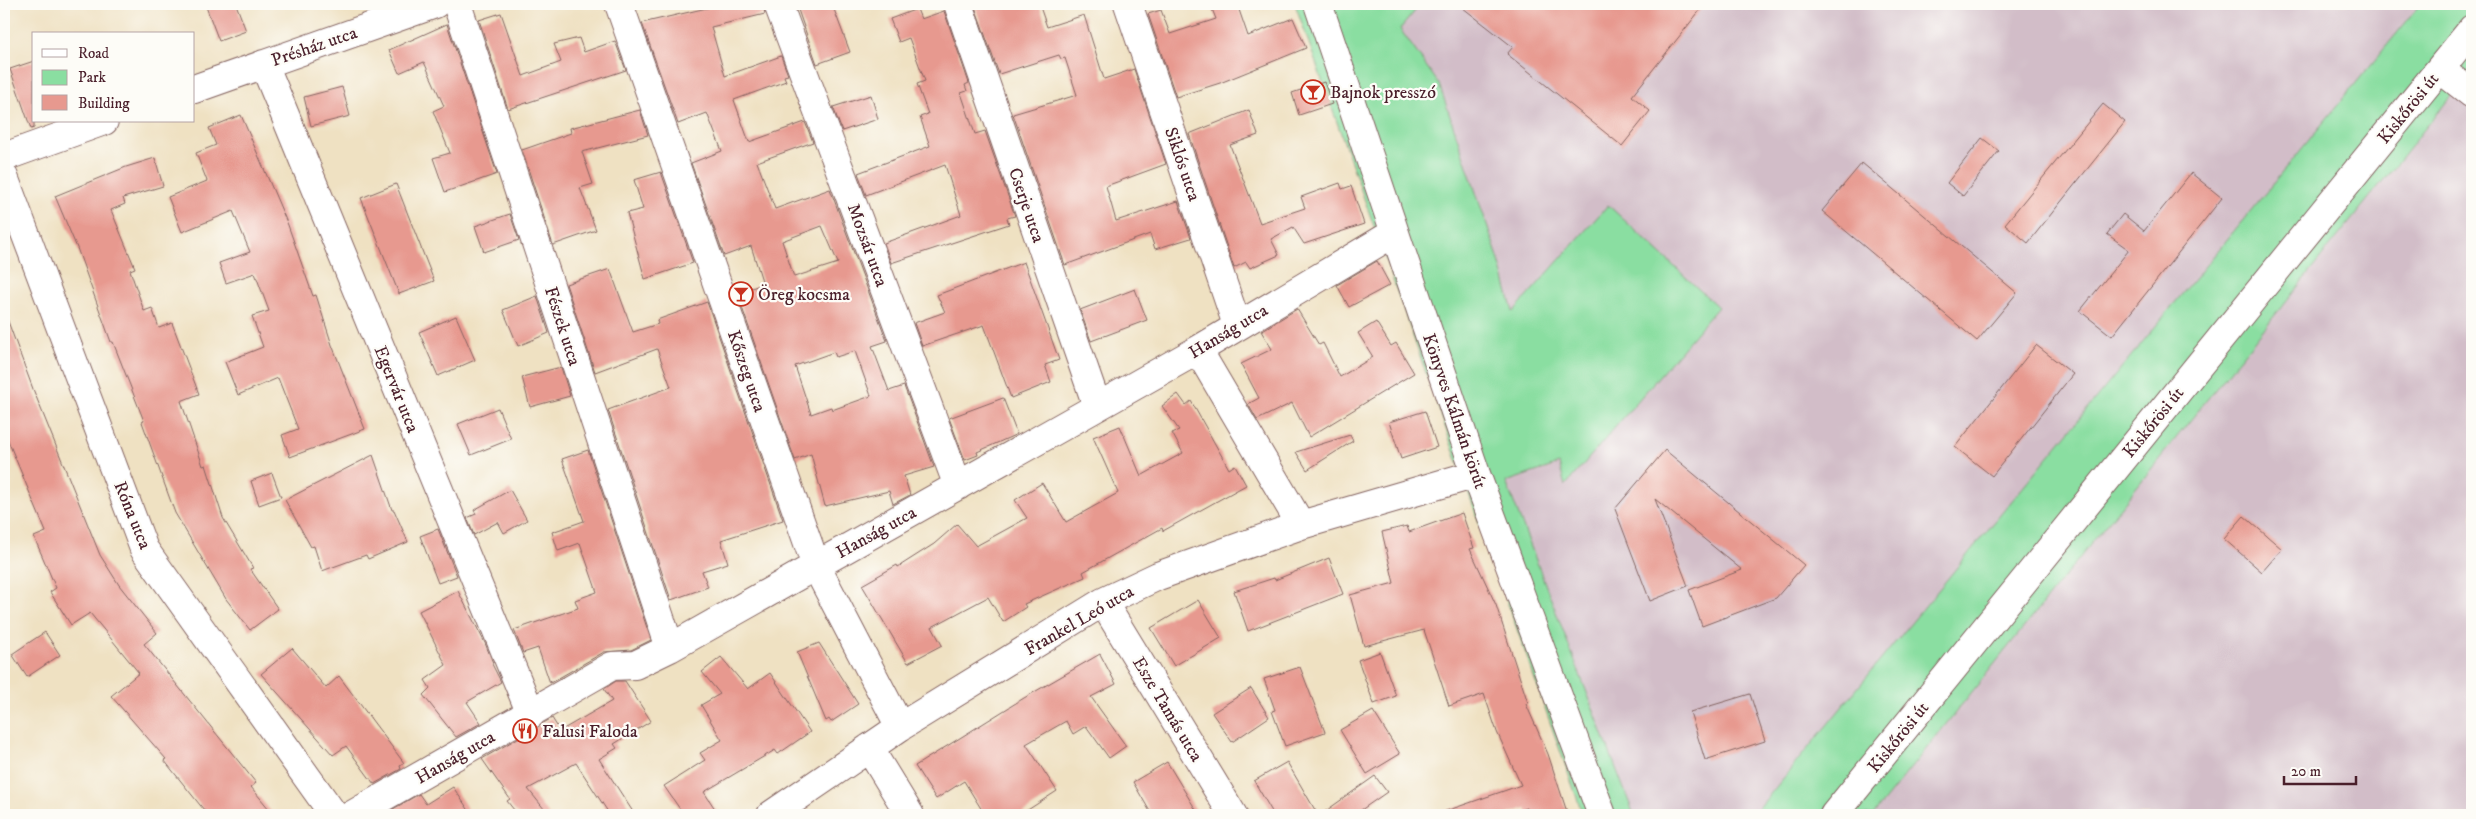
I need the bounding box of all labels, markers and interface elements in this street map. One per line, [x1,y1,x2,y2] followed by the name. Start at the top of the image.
[269,22,360,72] street label: Présház utca
[32,32,195,122] legend
[78,44,110,63] text: Road
[78,68,107,87] text: Park
[2373,68,2444,149] street label: Kiskőrösi út
[1300,79,1326,105] bar icon: Bajnok presszó
[1330,82,1436,104] place label: Bajnok presszó
[78,94,130,113] text: Building
[1159,124,1205,205] street label: Siklós utca
[1003,165,1049,246] street label: Cserje utca
[842,201,892,290] street label: Mozsár utca
[728,281,754,307] bar icon: Öreg kocsma
[539,284,585,369] street label: Fészek utca
[758,284,850,306] place label: Öreg kocsma
[1185,300,1272,364] street label: Hanság utca
[722,328,770,415] street label: Kőszeg utca
[1417,331,1491,492] street label: Könyves Kálmán körút
[369,343,424,436] street label: Egervár utca
[2118,382,2189,463] street label: Kiskőrösi út
[108,478,156,553] street label: Róna utca
[833,502,921,564] street label: Hanság utca
[1021,581,1138,661] street label: Frankel Leó utca
[1127,653,1207,766] street label: Esze Tamás utca
[1863,697,1934,778] street label: Kiskőrösi út
[512,718,538,744] restaurant icon: Falusi Faloda
[542,721,638,743] place label: Falusi Faloda
[412,726,500,789] street label: Hanság utca
[2284,754,2356,786] scale bar
[2291,762,2321,781] text: 20 m

